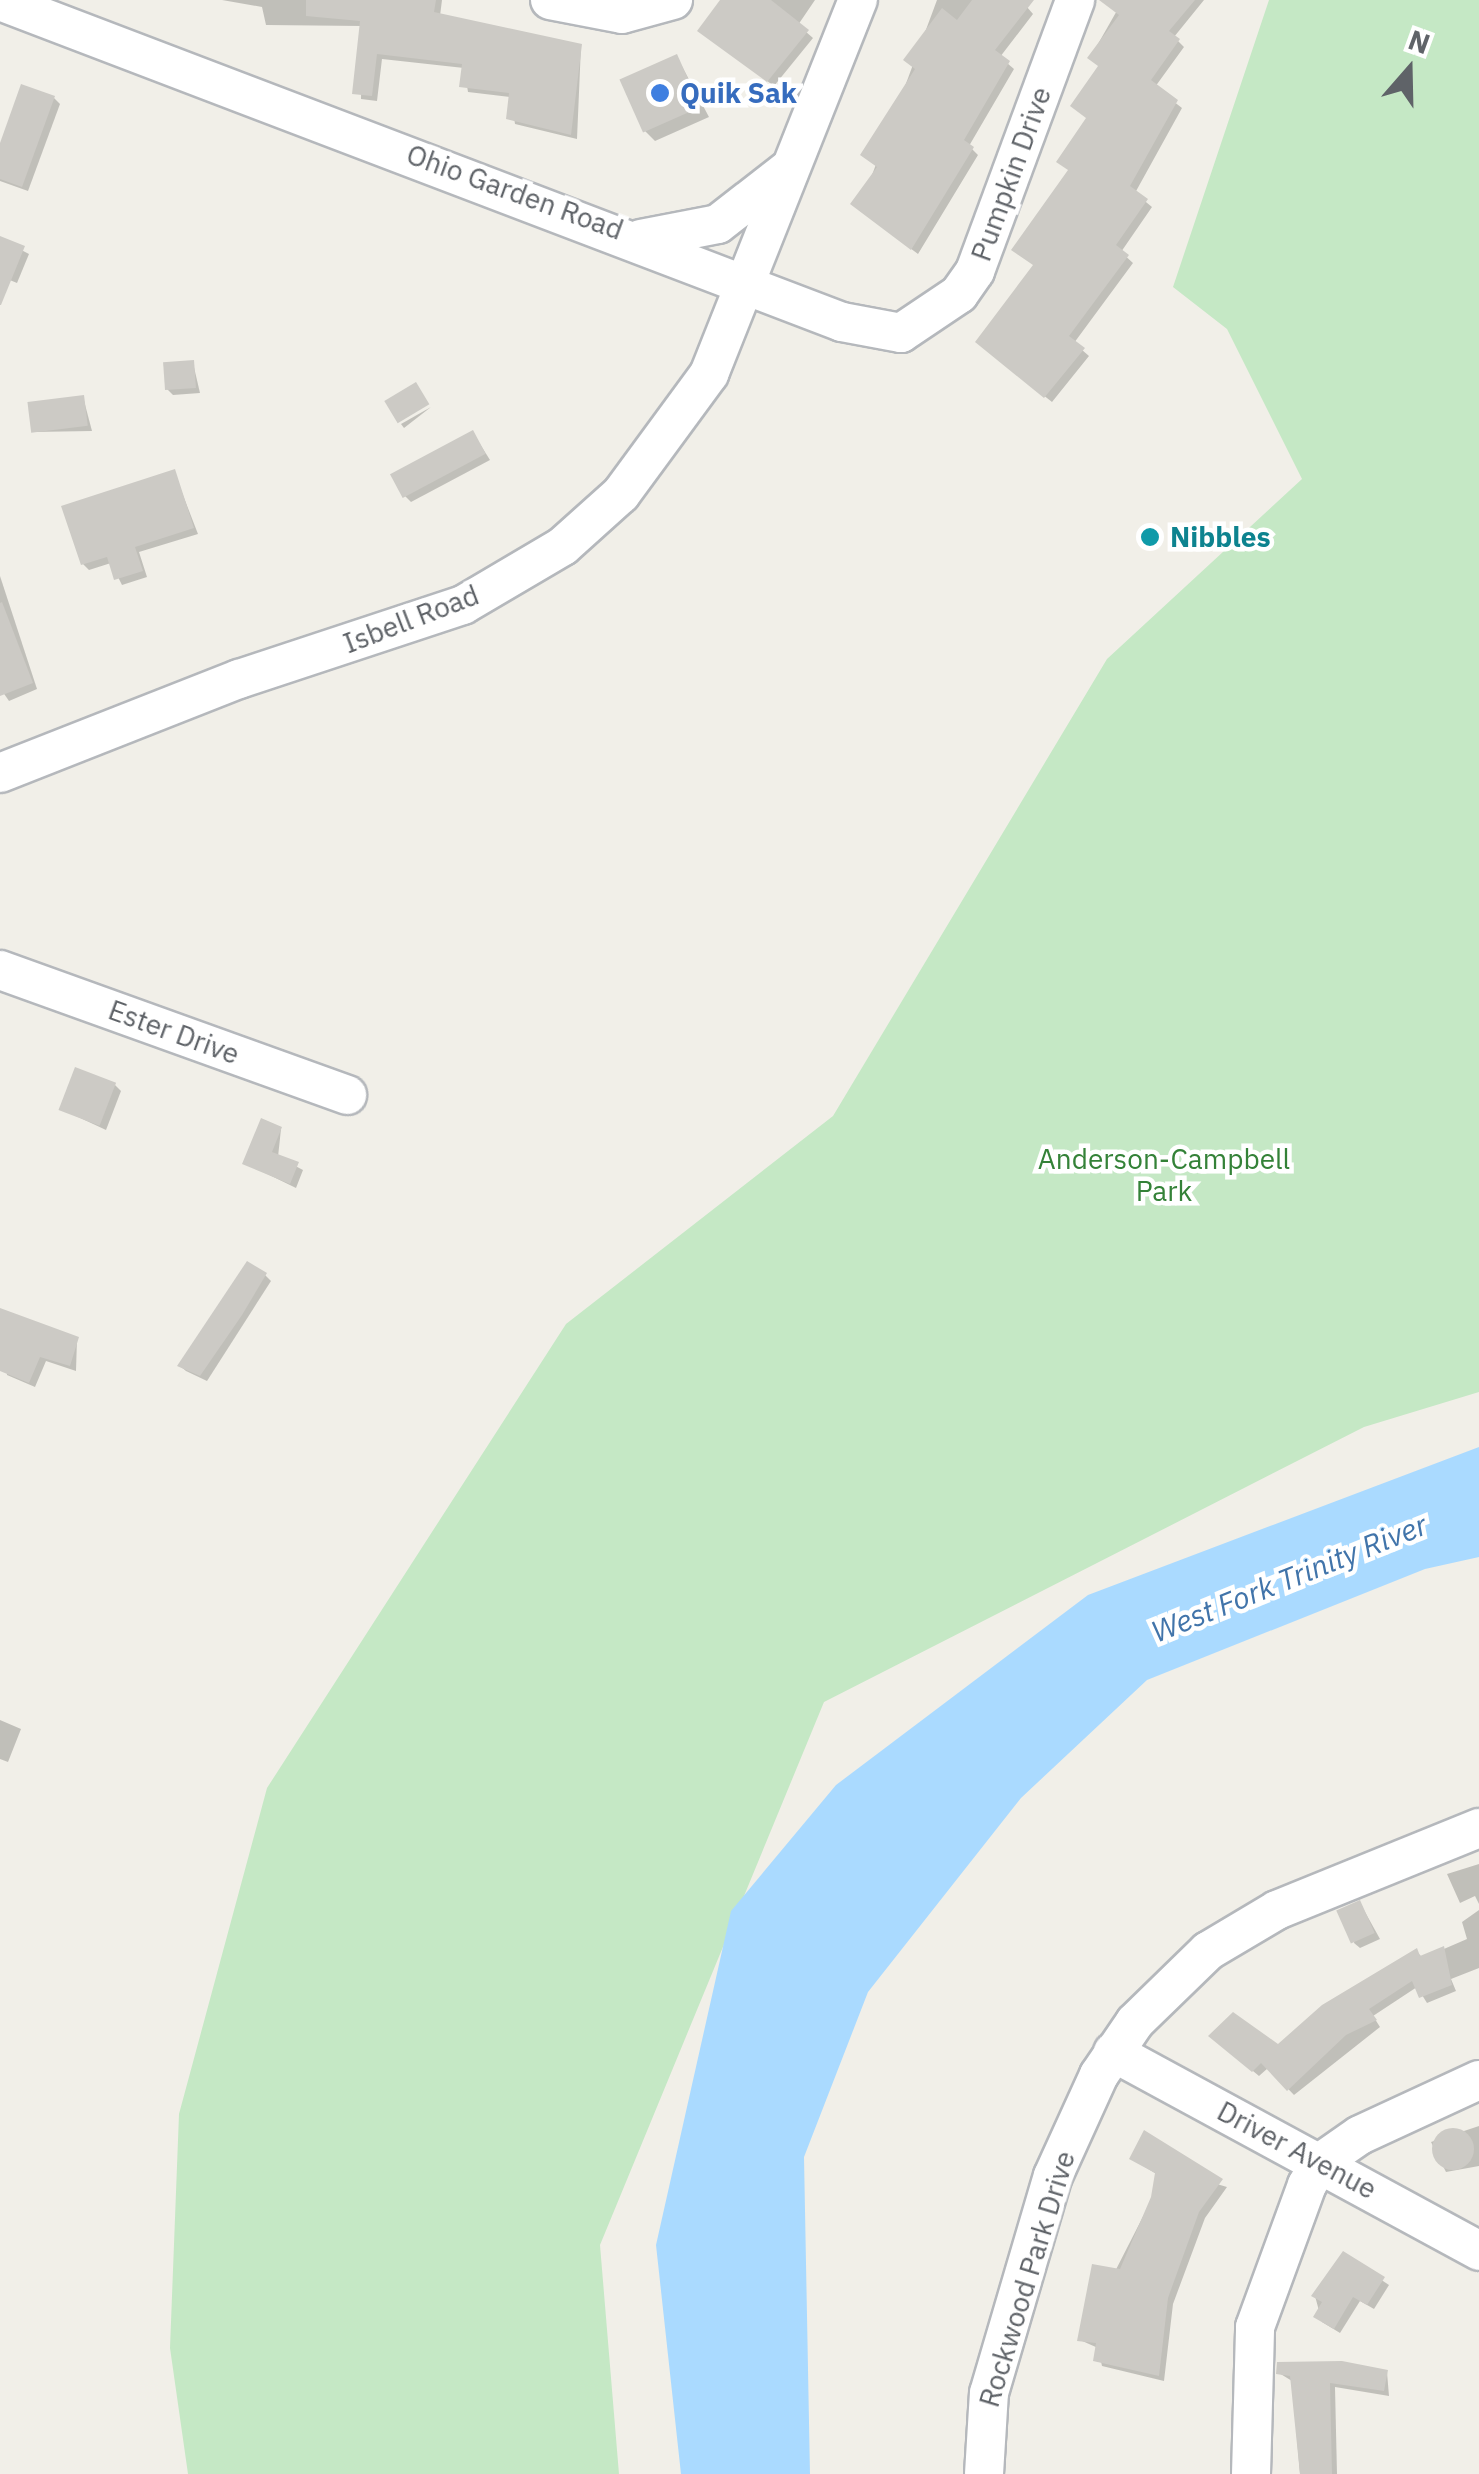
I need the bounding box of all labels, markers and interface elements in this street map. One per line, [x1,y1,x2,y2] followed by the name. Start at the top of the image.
[1359,20,1459,120] north arrow
[1404,20,1435,62] text: N
[680,76,797,110] place label: Quik Sak
[649,82,671,104] marker: Quik Sak
[964,82,1058,266] street label: Pumpkin Drive
[402,137,628,247] street label: Ohio Garden Road
[1170,520,1271,554] place label: Nibbles
[1139,526,1161,548] marker: Nibbles
[338,578,484,660] street label: Isbell Road
[104,993,244,1071] street label: Ester Drive
[1038,1142,1290,1208] park label: Anderson-Campbell Park
[1146,1506,1432,1650] water label: West Fork Trinity River
[1212,2094,1382,2206] street label: Driver Avenue
[972,2147,1082,2411] street label: Rockwood Park Drive

